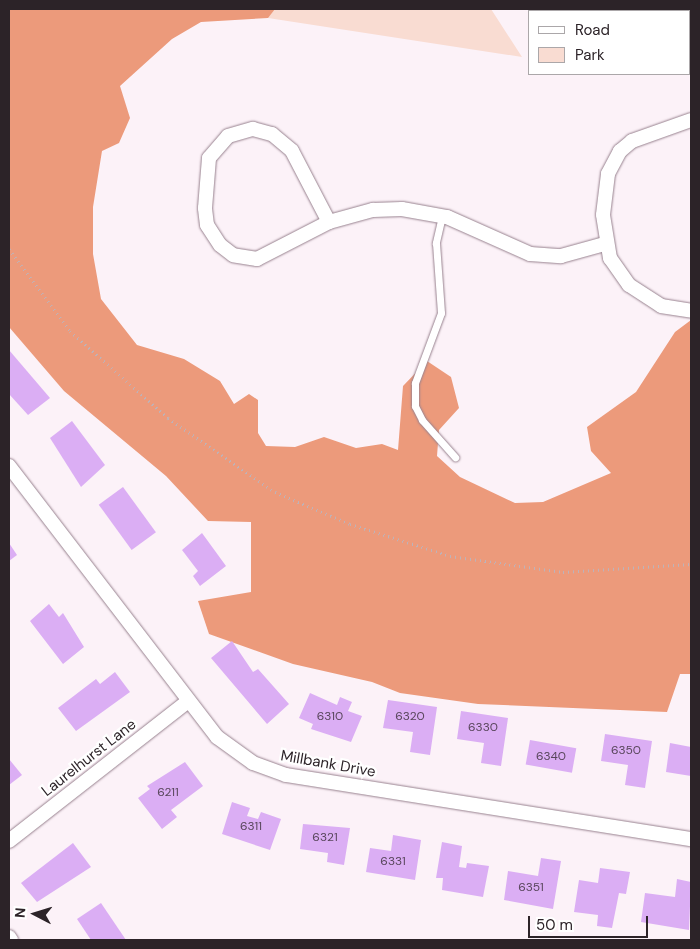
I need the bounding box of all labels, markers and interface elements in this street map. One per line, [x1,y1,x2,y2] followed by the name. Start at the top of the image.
[528,10,690,75] legend
[575,20,610,40] text: Road
[575,45,605,65] text: Park
[317,710,343,724] house number: 6310
[395,710,425,724] house number: 6320
[38,716,140,800] street label: Laurelhurst Lane
[468,721,498,735] house number: 6330
[611,744,641,758] house number: 6350
[279,747,377,781] street label: Millbank Drive
[536,750,566,764] house number: 6340
[157,786,179,800] house number: 6211
[240,820,262,834] house number: 6311
[312,831,338,845] house number: 6321
[380,855,406,869] house number: 6331
[518,881,544,895] house number: 6351
[10,889,60,939] north arrow
[530,906,650,938] scale bar
[11,907,29,919] text: N
[536,915,573,935] text: 50 m

